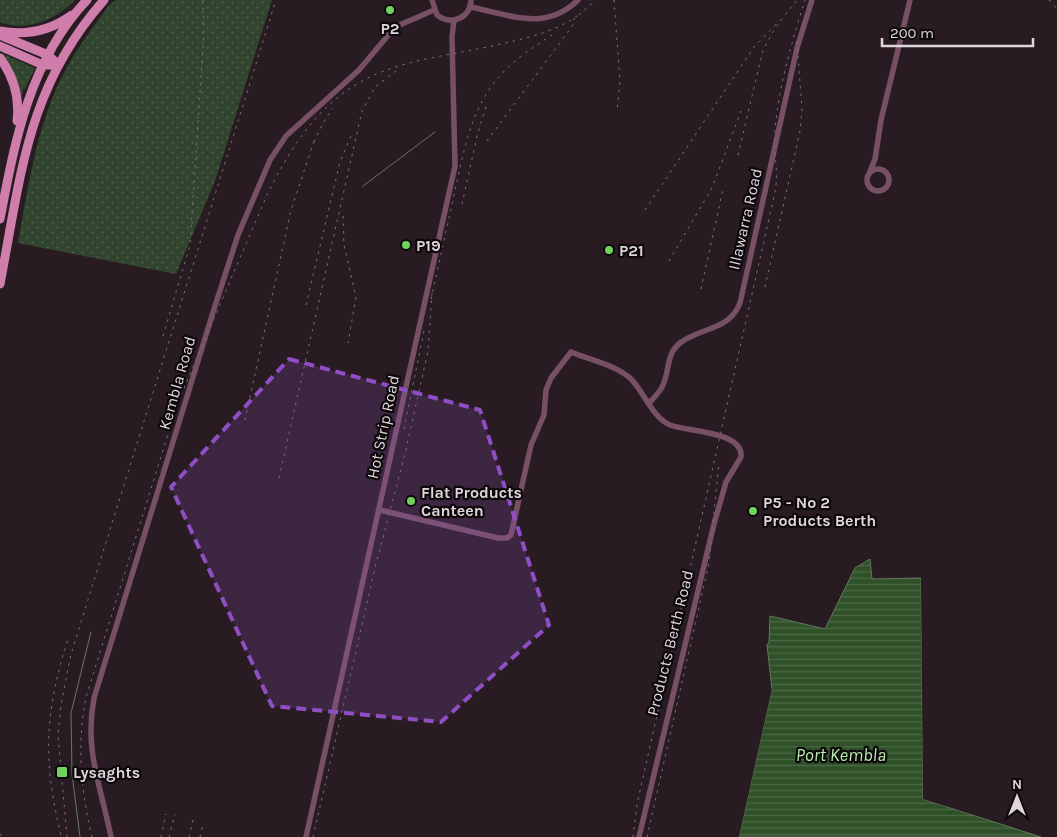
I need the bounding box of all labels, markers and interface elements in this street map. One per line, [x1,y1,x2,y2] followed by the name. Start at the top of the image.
[384,4,396,16] marker: P2
[882,15,1033,47] scale bar
[381,19,399,38] place label: P2
[890,24,934,42] text: 200 m
[724,166,766,272] street label: Illawarra Road
[416,236,441,255] place label: P19
[400,239,412,251] marker: P19
[619,241,644,260] place label: P21
[603,244,615,256] marker: P21
[155,334,199,432] street label: Kembla Road
[363,373,403,481] street label: Hot Strip Road
[421,483,522,520] place label: Flat Products Canteen
[763,493,876,530] place label: P5 - No 2 Products Berth
[405,495,417,507] marker: Flat Products Canteen
[747,505,759,517] marker: P5 - No 2 Products Berth
[643,568,697,718] street label: Products Berth Road
[796,744,886,766] water label: Port Kembla
[73,763,140,782] place label: Lysaghts
[55,765,69,779] marker: Lysaghts
[992,772,1042,822] north arrow
[1012,776,1022,793] text: N

